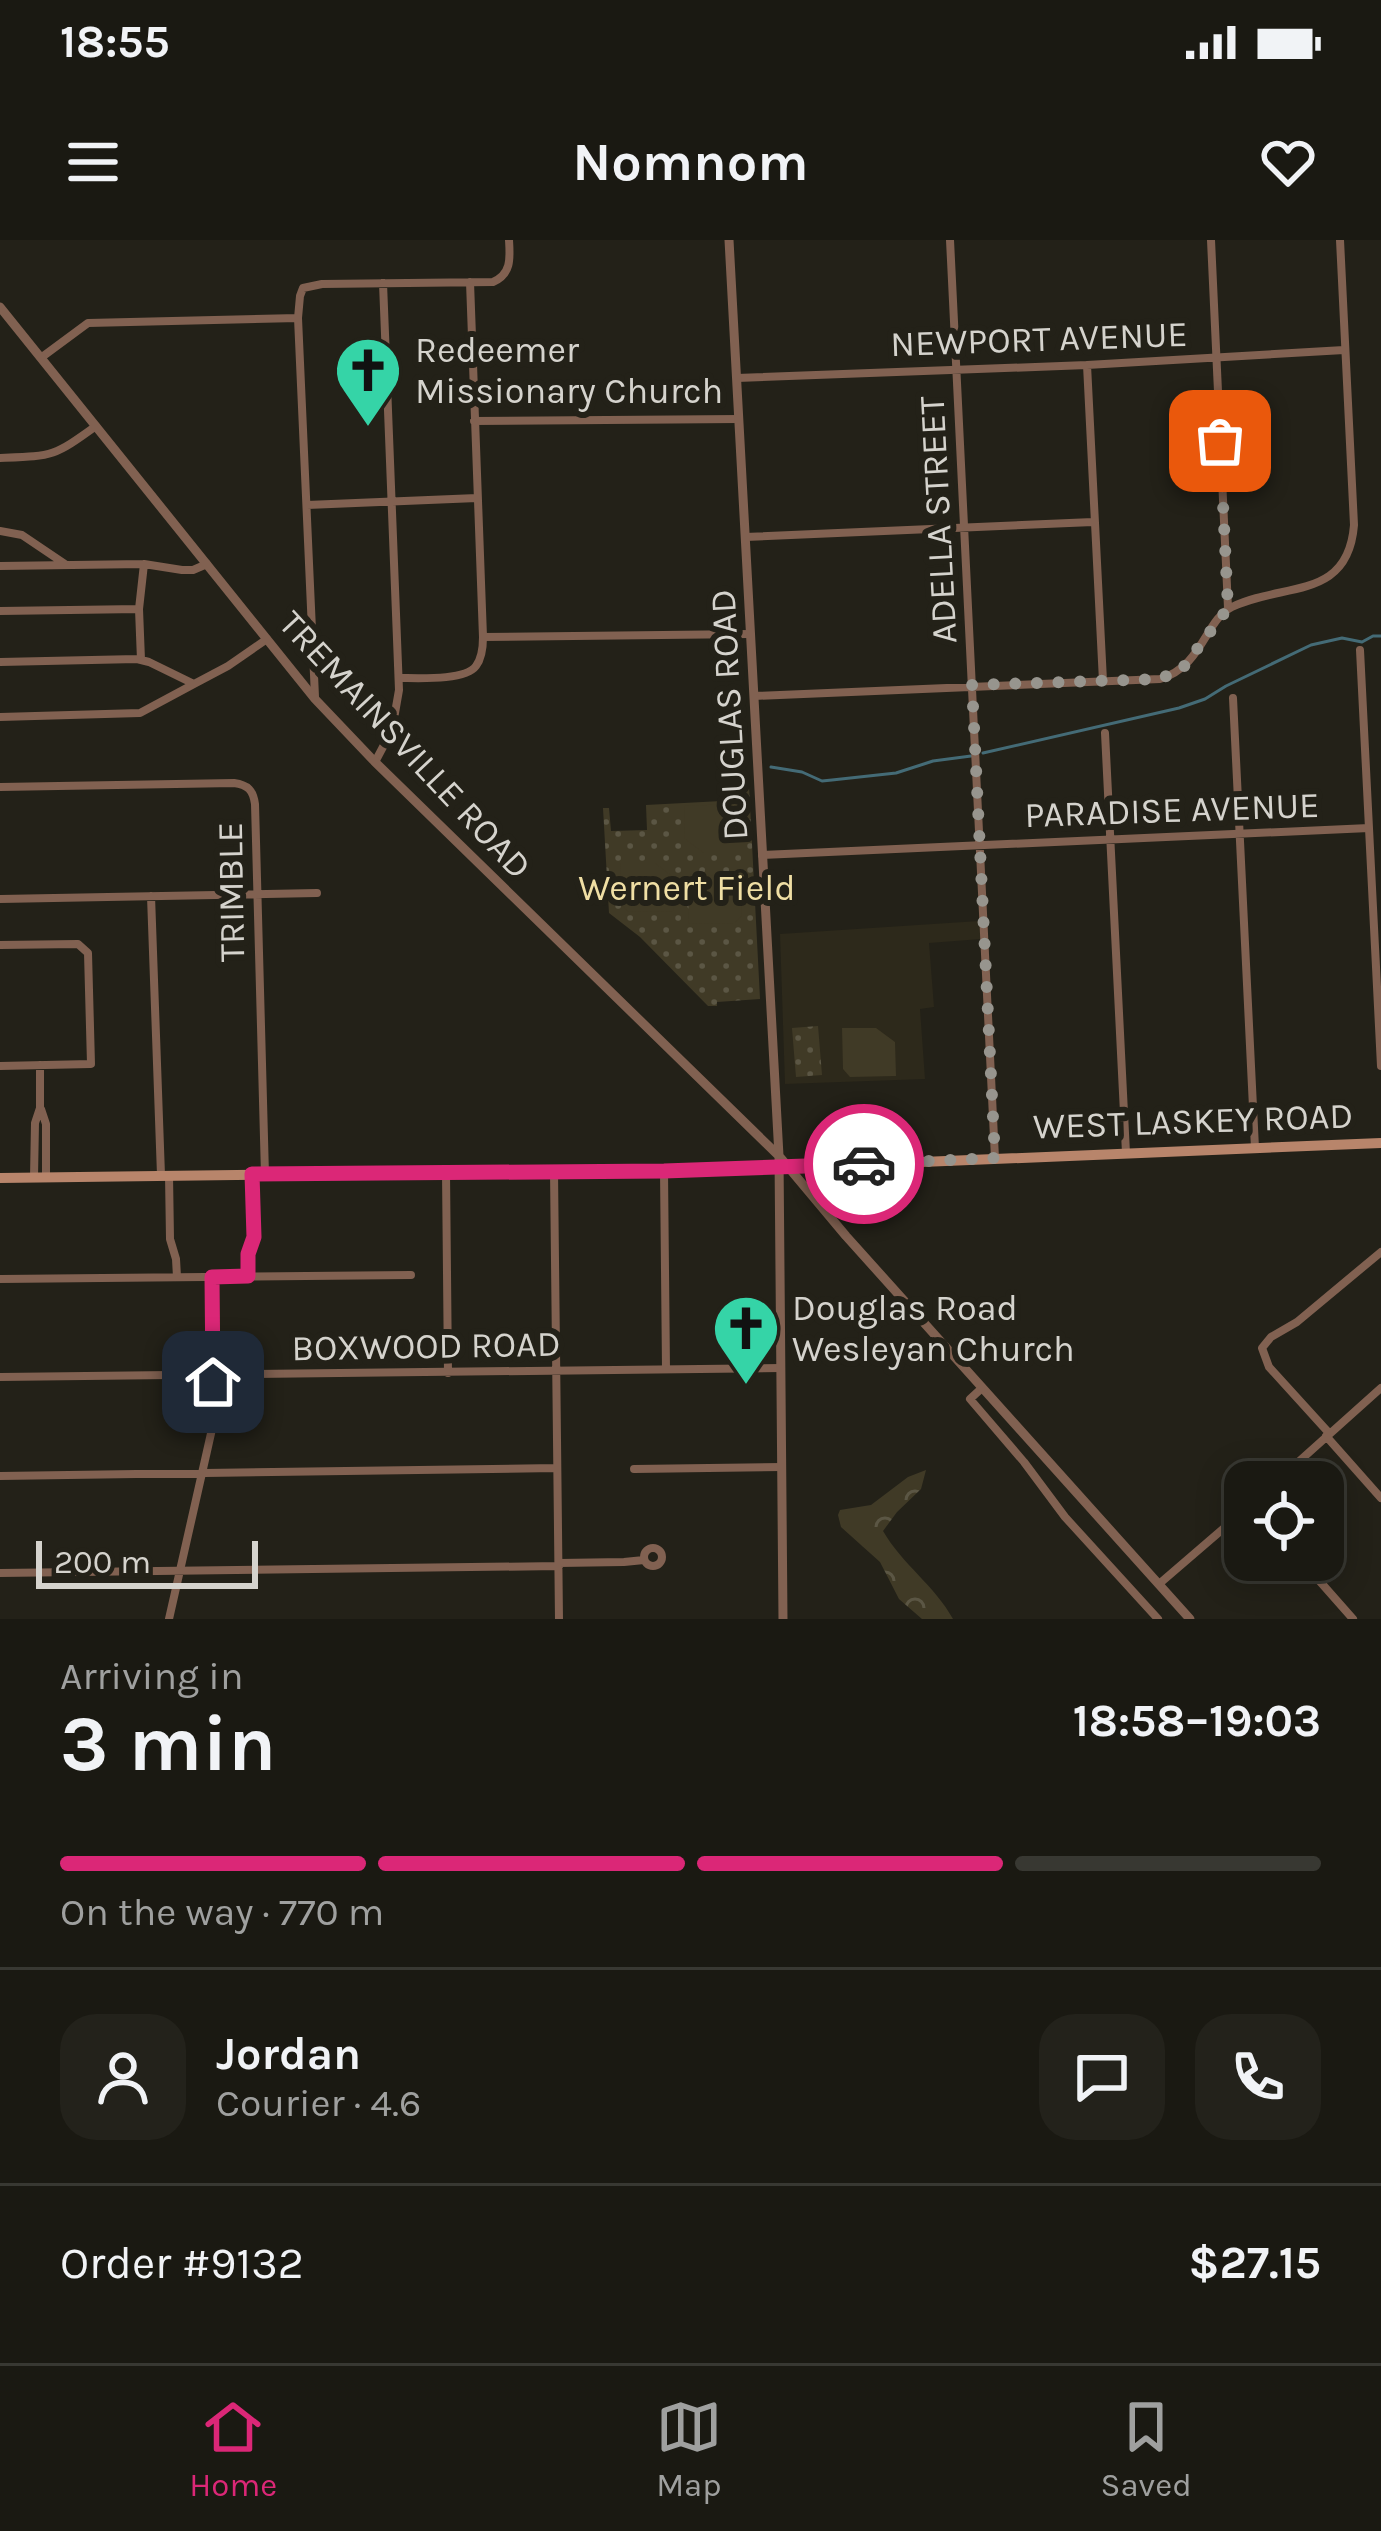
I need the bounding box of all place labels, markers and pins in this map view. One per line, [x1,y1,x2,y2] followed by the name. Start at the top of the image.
[415,329,723,412] place label: Redeemer Missionary Church
[333,335,403,429] church icon: Redeemer Missionary Church
[1169,390,1271,492] pin
[792,1287,1075,1370] place label: Douglas Road Wesleyan Church
[711,1293,781,1387] church icon: Douglas Road Wesleyan Church
[162,1331,264,1433] pin

